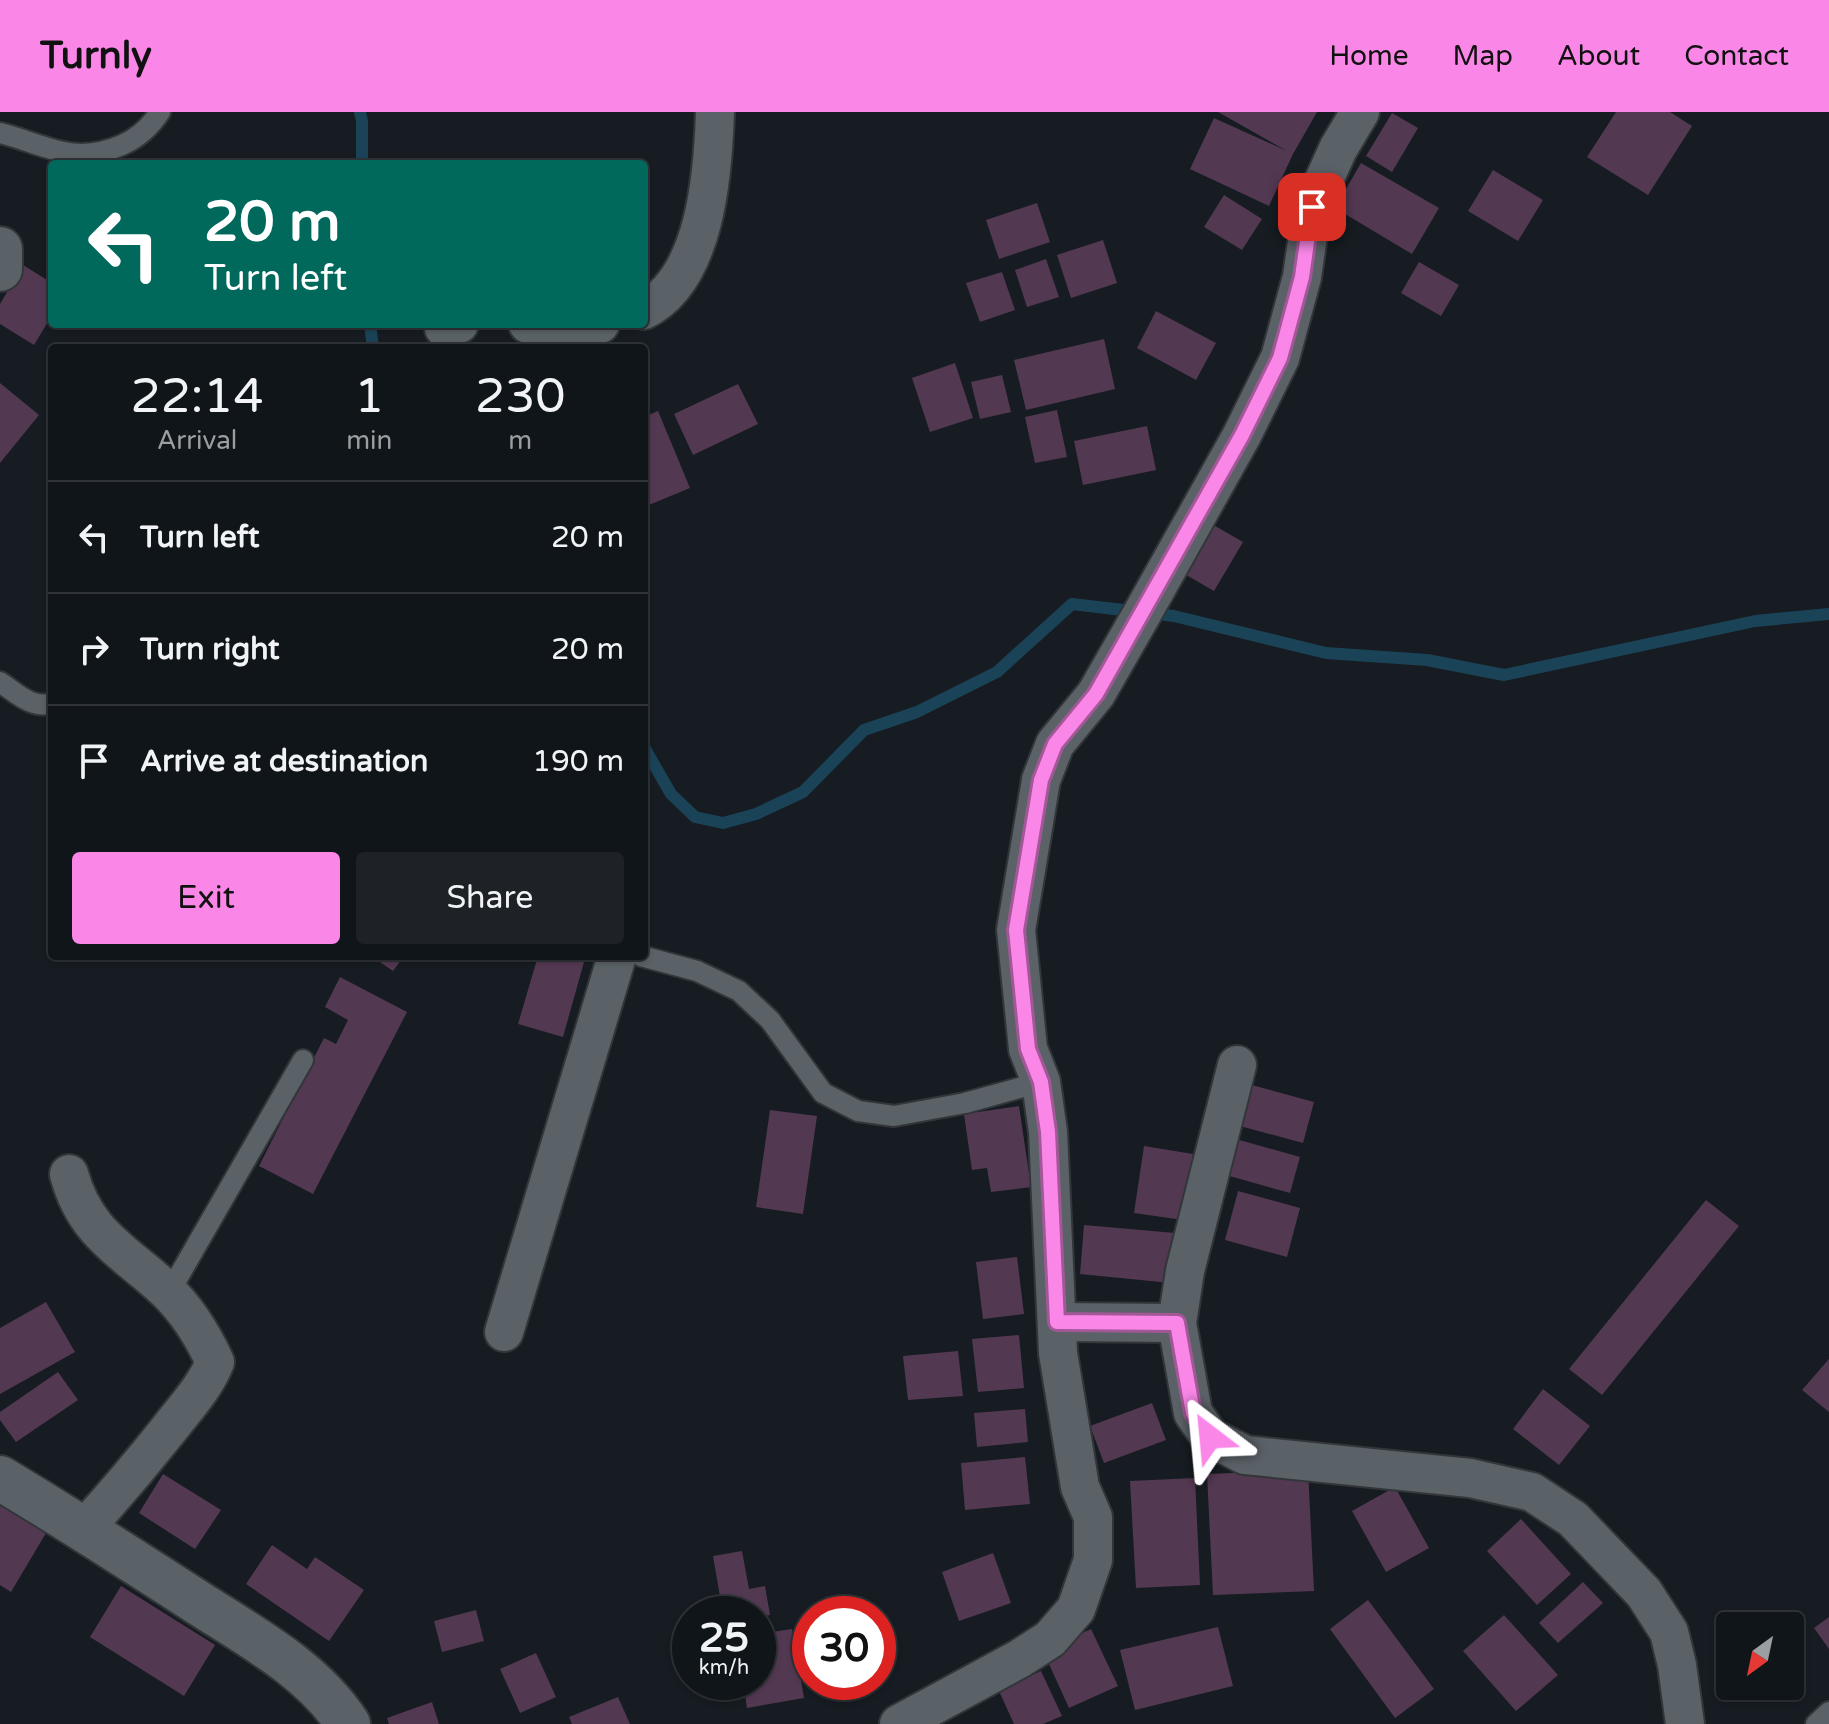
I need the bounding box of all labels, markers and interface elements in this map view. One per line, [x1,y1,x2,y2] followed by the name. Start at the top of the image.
[40,33,152,79] text: Turnly
[1329,39,1409,73] text: Home
[1453,39,1513,73] text: Map
[1557,39,1640,73] text: About
[1684,39,1789,73] text: Contact
[1278,173,1346,241] pin
[1290,185,1334,229] icon: arrive
[204,189,340,256] text: 20 m
[72,192,176,296] icon: left
[204,257,347,300] text: Turn left
[131,368,264,426] text: 22:14
[354,368,384,426] text: 1
[475,368,565,426] text: 230
[157,425,237,456] text: Arrival
[346,425,392,456] text: min
[508,425,532,456] text: m
[72,515,116,559] icon: left
[140,519,259,556] text: Turn left
[551,519,624,556] text: 20 m
[72,627,116,671] icon: right
[140,631,280,668] text: Turn right
[551,631,624,668] text: 20 m
[72,739,116,783] icon: arrive
[140,743,428,780] text: Arrive at destination
[532,743,624,780] text: 190 m
[72,852,340,944] button: Exit
[356,852,624,944] button: Share
[1168,1395,1252,1479] position arrow
[792,1596,896,1700] speed limit sign: 30
[1716,1612,1804,1700] north arrow
[1716,1612,1804,1700] map controls
[699,1614,749,1662] text: 25
[699,1656,749,1680] text: km/h

